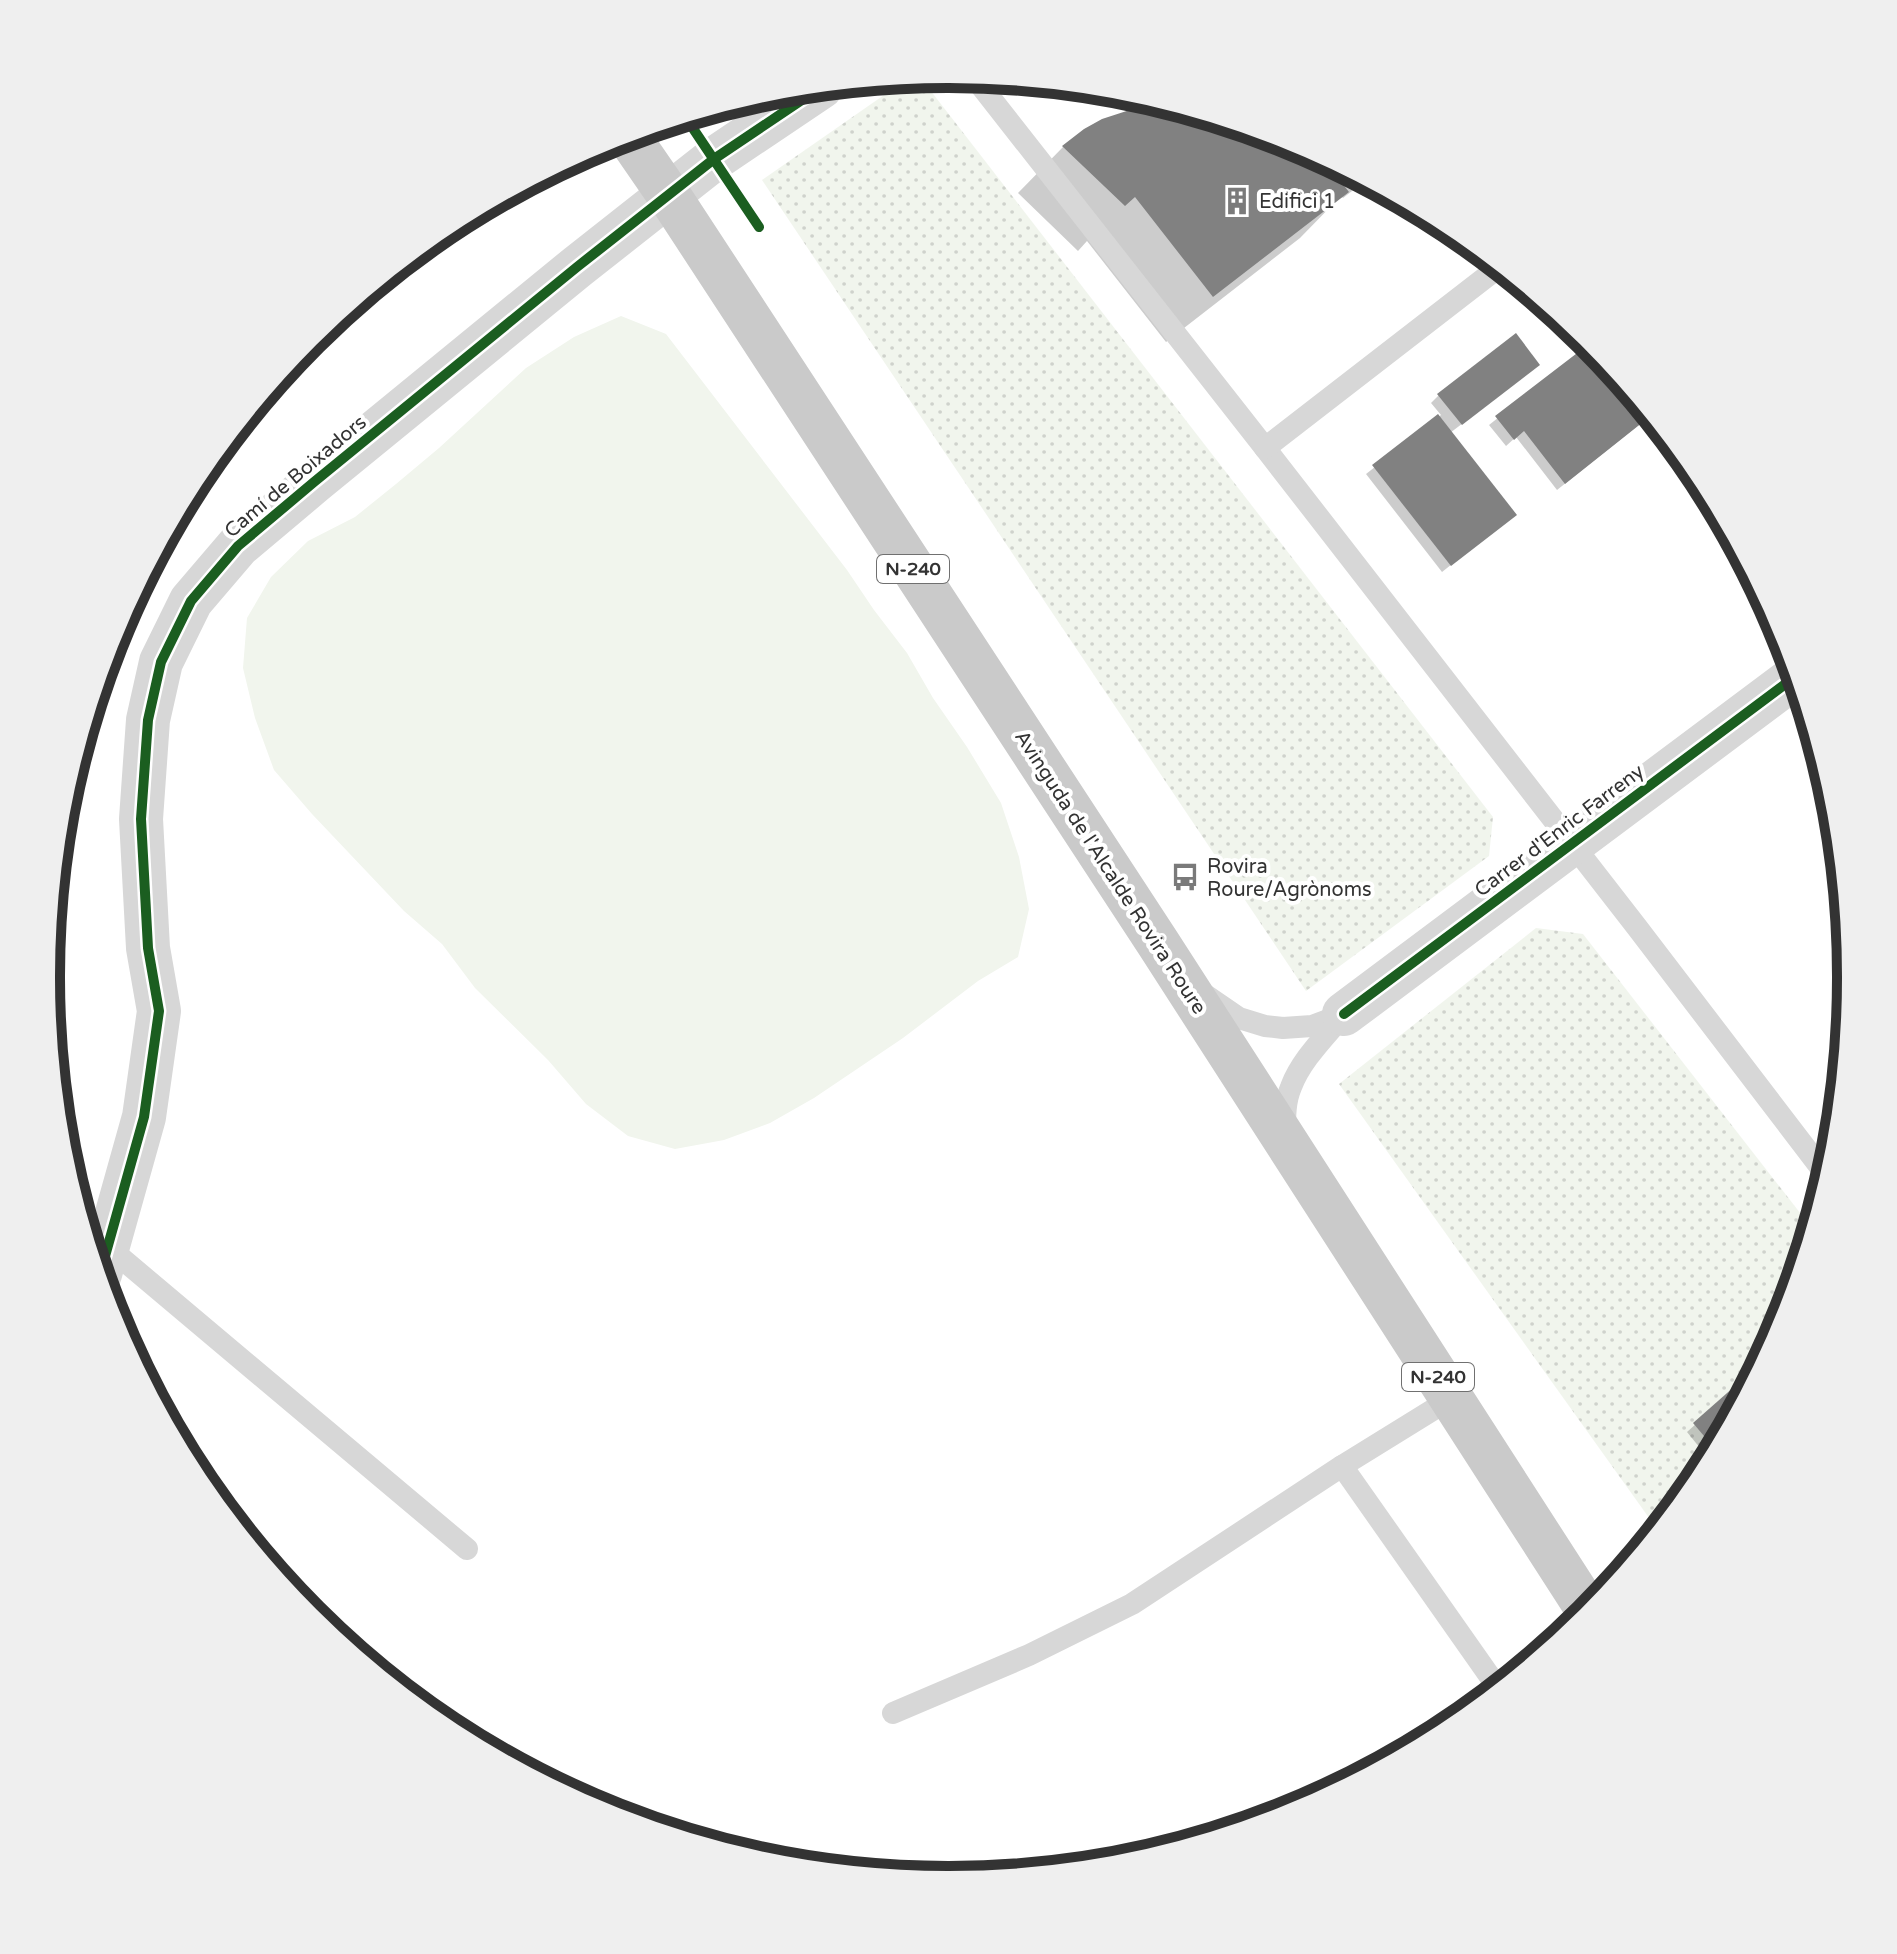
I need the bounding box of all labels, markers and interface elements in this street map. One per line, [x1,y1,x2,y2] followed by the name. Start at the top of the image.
[1222,186,1252,216] building icon: Edifici 1
[1259,190,1335,214] place label: Edifici 1
[220,410,371,543] street label: Camí de Boixadors
[877,555,949,583] road number: N-240
[1009,726,1211,1019] street label: Avinguda de l'Alcalde Rovira Roure
[1470,759,1649,902] street label: Carrer d'Enric Farreny
[1207,855,1372,902] place label: Rovira Roure/Agrònoms
[1170,862,1200,892] bus stop icon: Rovira Roure/Agrònoms
[1402,1363,1474,1391] road number: N-240

